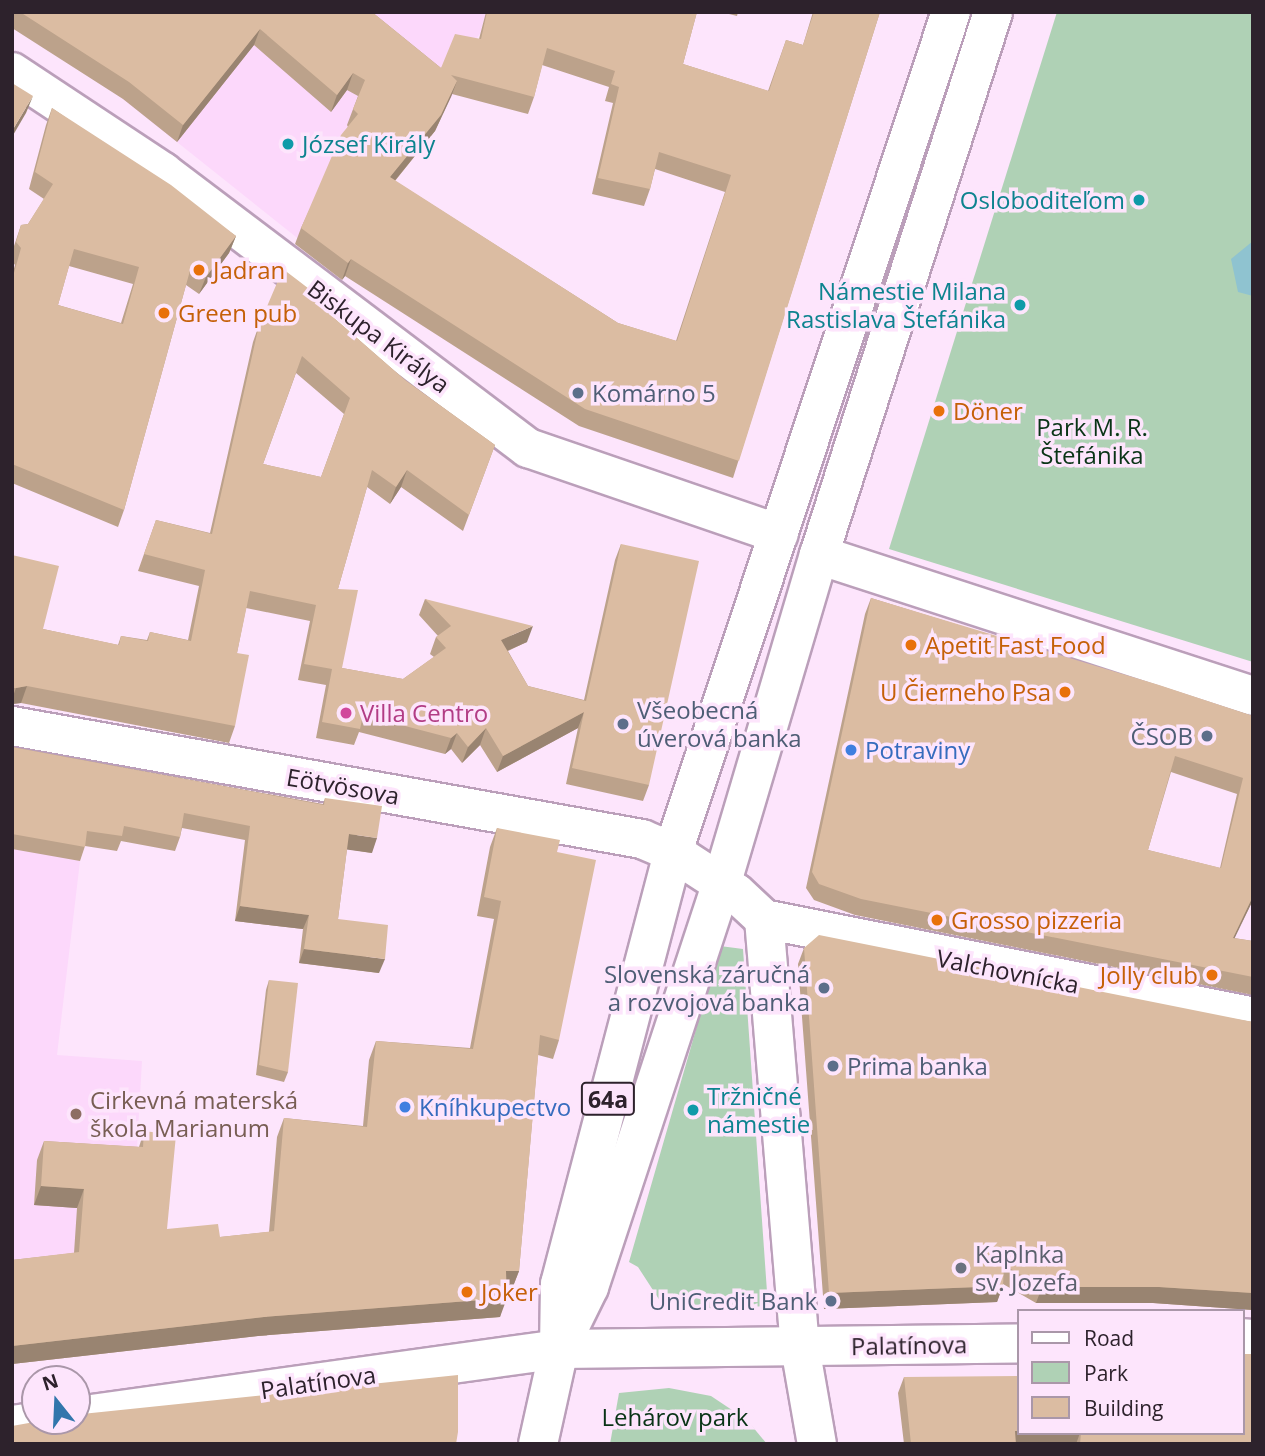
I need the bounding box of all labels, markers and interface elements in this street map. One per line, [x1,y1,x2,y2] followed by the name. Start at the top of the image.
[302,130,435,158] place label: József Király
[280,136,296,152] marker: József Király
[960,186,1125,214] place label: Osloboditeľom
[1131,192,1147,208] marker: Osloboditeľom
[213,256,285,284] place label: Jadran
[191,262,207,278] marker: Jadran
[302,273,456,399] street label: Biskupa Királya
[786,277,1006,333] place label: Námestie Milana Rastislava Štefánika
[1012,297,1028,313] marker: Námestie Milana Rastislava Štefánika
[178,299,297,327] place label: Green pub
[156,305,172,321] marker: Green pub
[592,379,716,407] place label: Komárno 5
[570,385,586,401] marker: Komárno 5
[953,397,1023,425] place label: Döner
[931,403,947,419] marker: Döner
[1036,413,1148,469] park label: Park M. R. Štefánika
[925,631,1106,659] place label: Apetit Fast Food
[903,637,919,653] marker: Apetit Fast Food
[880,678,1051,706] place label: U Čierneho Psa
[1057,684,1073,700] marker: U Čierneho Psa
[637,696,802,752] place label: Všeobecná úverová banka
[360,699,488,727] place label: Villa Centro
[338,705,354,721] marker: Villa Centro
[615,716,631,732] marker: Všeobecná úverová banka
[1131,722,1193,750] place label: ČSOB
[1199,728,1215,744] marker: ČSOB
[865,736,970,764] place label: Potraviny
[843,742,859,758] marker: Potraviny
[284,762,402,810] street label: Eötvösova
[951,906,1122,934] place label: Grosso pizzeria
[929,912,945,928] marker: Grosso pizzeria
[934,943,1082,999] street label: Valchovnícka
[604,960,810,1016] place label: Slovenská záručná a rozvojová banka
[1100,961,1198,989] place label: Jolly club
[1204,967,1220,983] marker: Jolly club
[816,980,832,996] marker: Slovenská záručná a rozvojová banka
[847,1052,988,1080] place label: Prima banka
[825,1058,841,1074] marker: Prima banka
[580,1080,636,1118] road number: 64a
[707,1082,810,1138] place label: Tržničné námestie
[90,1086,298,1142] place label: Cirkevná materská škola Marianum
[419,1093,571,1121] place label: Kníhkupectvo
[397,1099,413,1115] marker: Kníhkupectvo
[685,1102,701,1118] marker: Tržničné námestie
[68,1106,84,1122] marker: Cirkevná materská škola Marianum
[975,1240,1078,1296] place label: Kaplnka sv. Jozefa
[953,1260,969,1276] marker: Kaplnka sv. Jozefa
[481,1278,538,1306] place label: Joker
[459,1284,475,1300] marker: Joker
[649,1287,817,1315] place label: UniCredit Bank
[823,1293,839,1309] marker: UniCredit Bank
[1016,1309,1244,1435] legend
[1084,1324,1134,1352] text: Road
[851,1330,967,1360] street label: Palatínova
[1084,1359,1128,1387] text: Park
[258,1360,378,1404] street label: Palatínova
[21,1365,91,1435] north arrow
[39,1367,61,1397] text: N
[1084,1394,1163,1422] text: Building
[602,1403,748,1431] park label: Lehárov park

